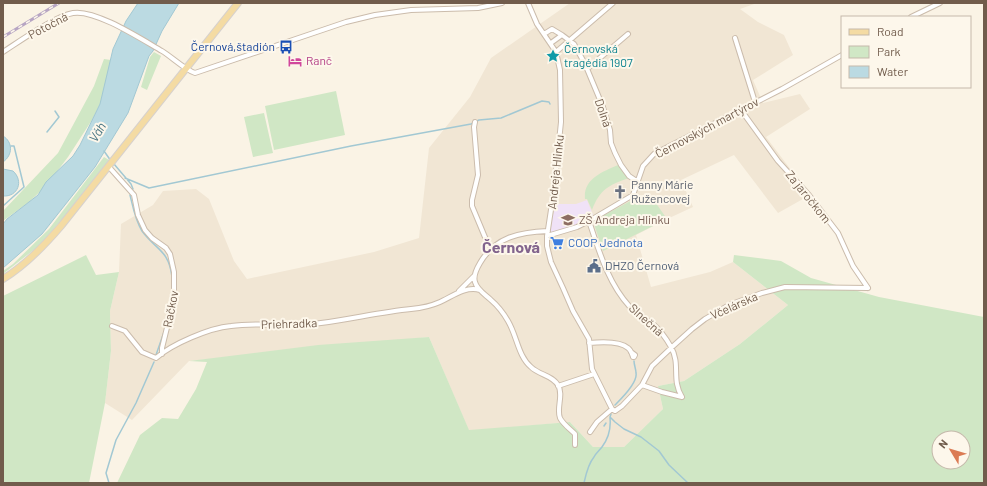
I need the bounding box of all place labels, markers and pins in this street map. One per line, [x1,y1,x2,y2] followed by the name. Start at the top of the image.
[191,39,275,53] place label: Černová,štadión
[278,39,294,55] bus stop icon: Černová,štadión
[564,41,633,69] place label: Černovská tragédia 1907
[545,48,561,64] place icon: Černovská tragédia 1907
[287,53,303,69] hotel icon: Ranč
[306,53,332,67] place label: Ranč
[631,177,694,205] place label: Panny Márie Ružencovej
[612,184,628,200] church icon: Panny Márie Ružencovej
[560,212,576,228] school or university icon: ZŠ Andreja Hlinku
[579,212,670,226] place label: ZŠ Andreja Hlinku
[549,235,565,251] supermarket icon: COOP Jednota
[568,235,643,249] place label: COOP Jednota
[586,258,602,274] public building icon: DHZO Černová
[605,258,679,272] place label: DHZO Černová

